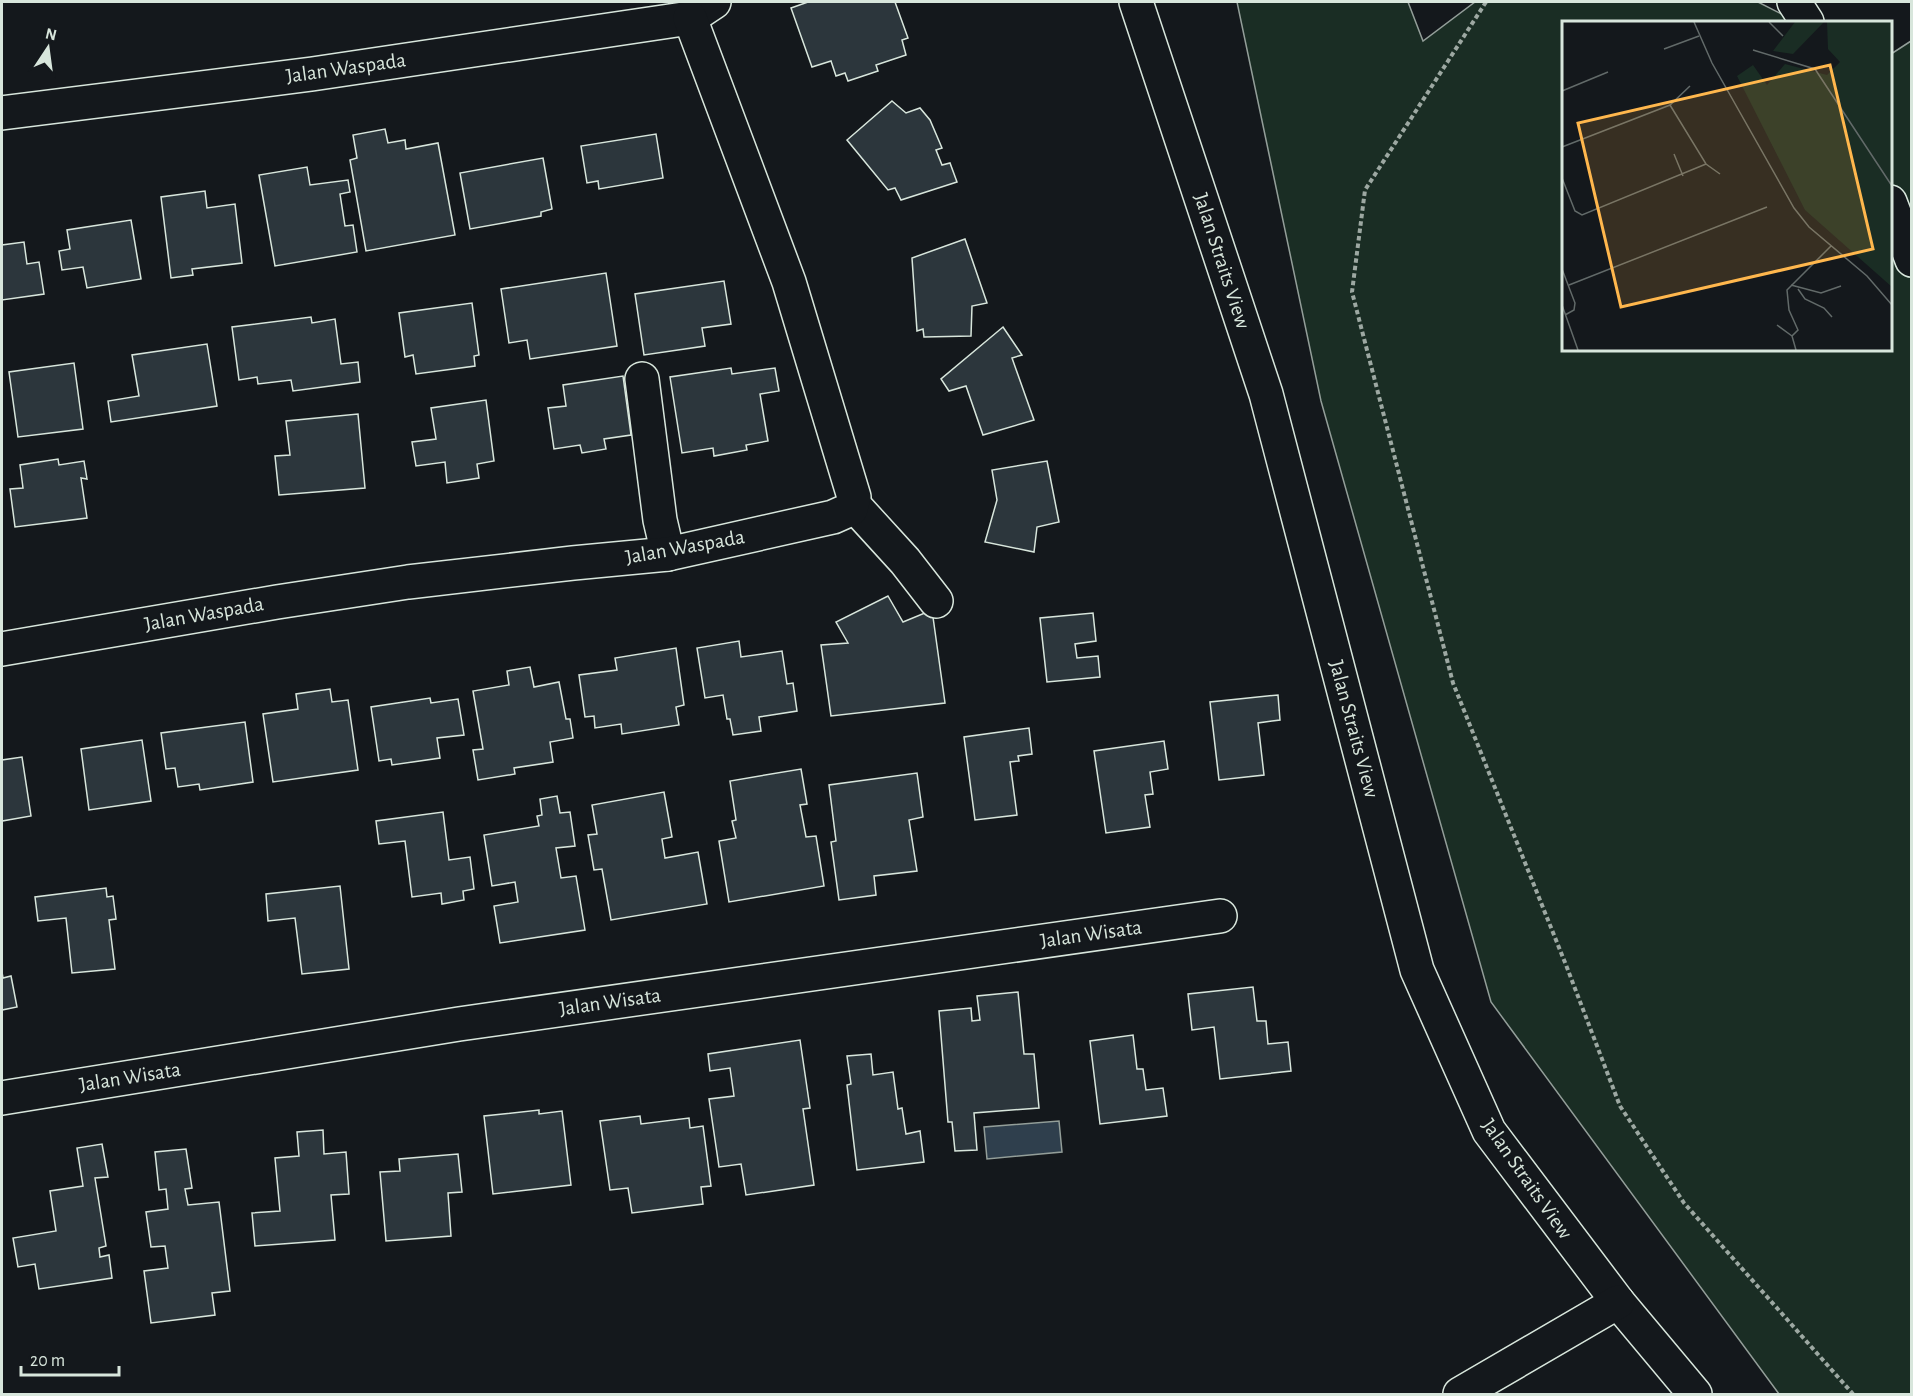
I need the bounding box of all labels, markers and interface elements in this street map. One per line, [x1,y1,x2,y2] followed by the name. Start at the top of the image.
[18,18,78,78] north arrow
[1562,21,1892,351] inset map
[44,25,58,43] text: N
[285,49,408,87] street label: Jalan Waspada
[1190,190,1254,332] street label: Jalan Straits View
[624,526,747,568] street label: Jalan Waspada
[143,593,266,635] street label: Jalan Waspada
[1326,658,1382,800] street label: Jalan Straits View
[1039,916,1143,952] street label: Jalan Wisata
[558,984,662,1020] street label: Jalan Wisata
[78,1059,183,1095] street label: Jalan Wisata
[1478,1115,1576,1243] street label: Jalan Straits View
[21,1339,118,1377] scale bar
[30,1352,65,1370] text: 20 m

